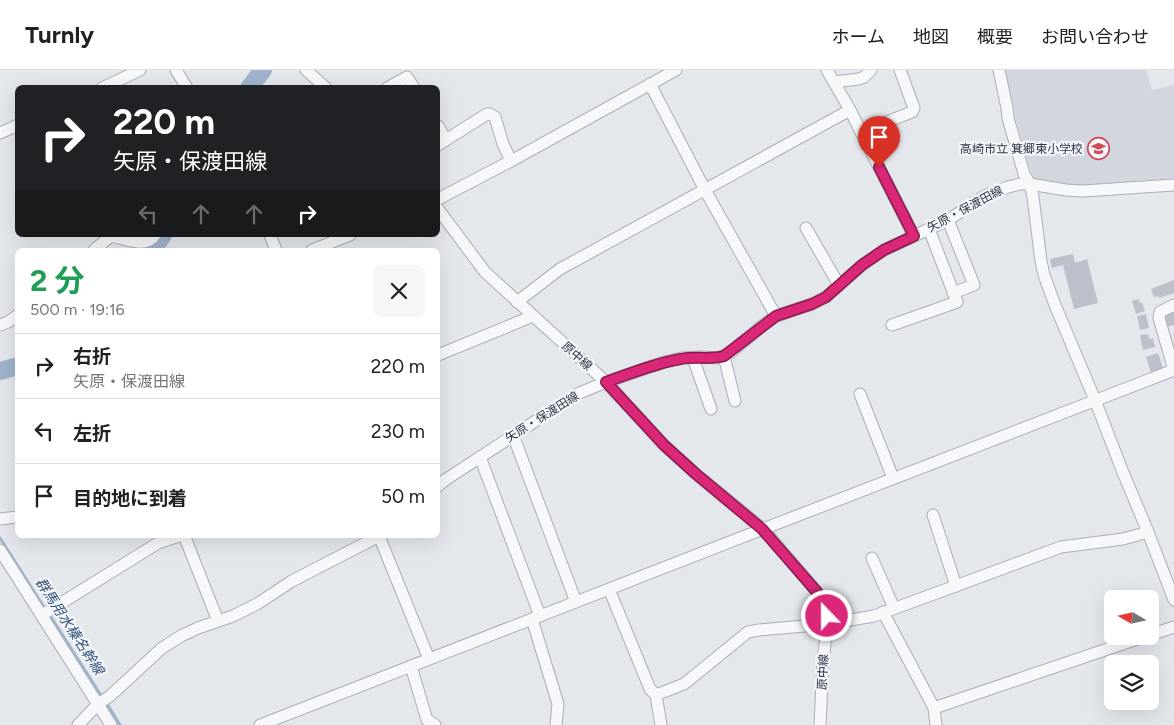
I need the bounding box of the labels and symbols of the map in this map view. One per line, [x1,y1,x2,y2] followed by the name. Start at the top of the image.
[858,116,900,167] pin
[1087,137,1111,161] school or university icon: 高崎市立 箕郷東小学校
[960,142,1083,156] place label: 高崎市立 箕郷東小学校
[925,183,1005,235] street label: 矢原・保渡田線
[559,339,595,373] street label: 原中線
[503,389,581,445] street label: 矢原・保渡田線
[32,575,108,680] water label: 群馬用水榛名幹線
[800,589,852,641] position arrow
[1104,590,1159,645] north arrow
[815,654,831,690] street label: 原中線

